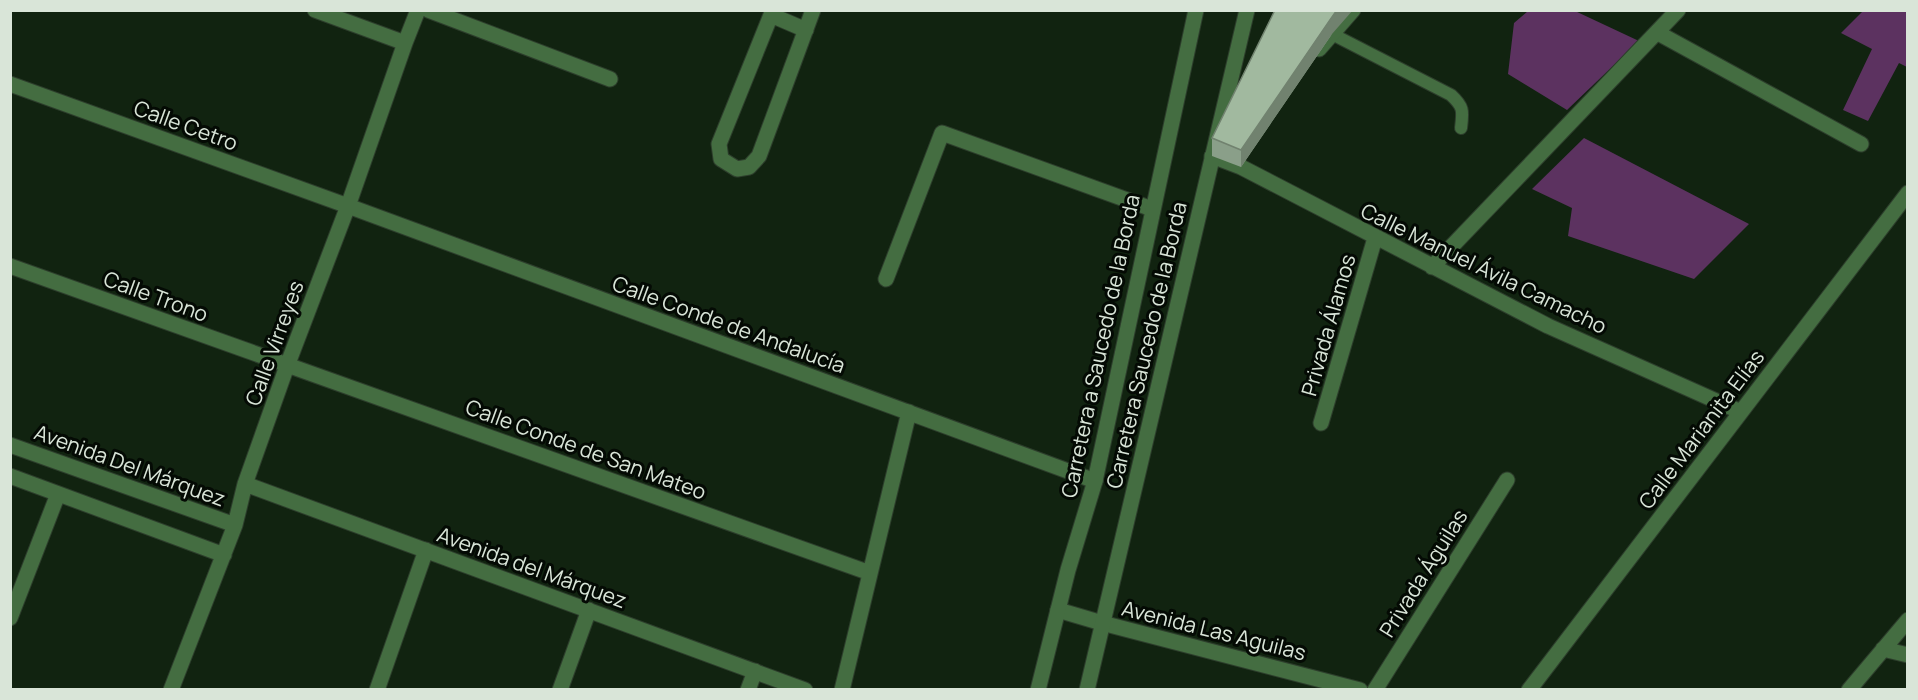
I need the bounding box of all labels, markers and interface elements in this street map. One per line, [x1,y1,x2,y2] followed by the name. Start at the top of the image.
[130,93,242,157] street label: Calle Cetro
[1054,192,1146,500] street label: Carretera a Saucedo de la Borda
[1356,196,1612,340] street label: Calle Manuel Ávila Camacho
[1099,199,1193,491] street label: Carretera Saucedo de la Borda
[1294,251,1362,399] street label: Privada Álamos
[100,264,212,328] street label: Calle Trono
[609,269,849,379] street label: Calle Conde de Andalucía
[238,277,310,409] street label: Calle Virreyes
[1632,344,1770,514] street label: Calle Marianita Elías
[462,392,710,506] street label: Calle Conde de San Mateo
[31,417,229,513] street label: Avenida Del Márquez
[1372,504,1474,642] street label: Privada Águilas
[434,520,630,614] street label: Avenida del Márquez
[1119,594,1309,666] street label: Avenida Las Aguilas

